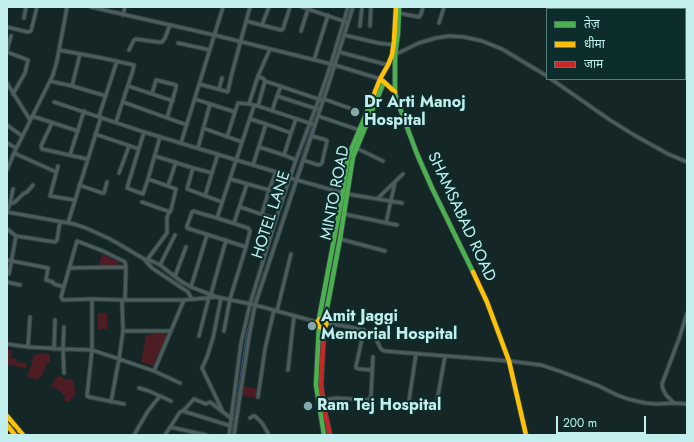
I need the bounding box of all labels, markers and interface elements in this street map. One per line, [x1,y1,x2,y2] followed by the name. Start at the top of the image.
[546,8,686,80] legend
[584,15,600,33] text: तेज़
[584,35,605,53] text: धीमा
[584,55,603,73] text: जाम
[364,93,466,131] place label: Dr Arti Manoj Hospital
[349,106,361,118] marker: Dr Arti Manoj Hospital
[317,144,355,242] street label: MINTO ROAD
[423,149,499,285] street label: SHAMSABAD ROAD
[249,169,295,261] street label: HOTEL LANE
[321,307,457,345] place label: Amit Jaggi Memorial Hospital
[306,320,318,332] marker: Amit Jaggi Memorial Hospital
[317,396,441,416] place label: Ram Tej Hospital
[302,400,314,412] marker: Ram Tej Hospital
[558,408,648,434] scale bar
[563,414,597,432] text: 200 m

